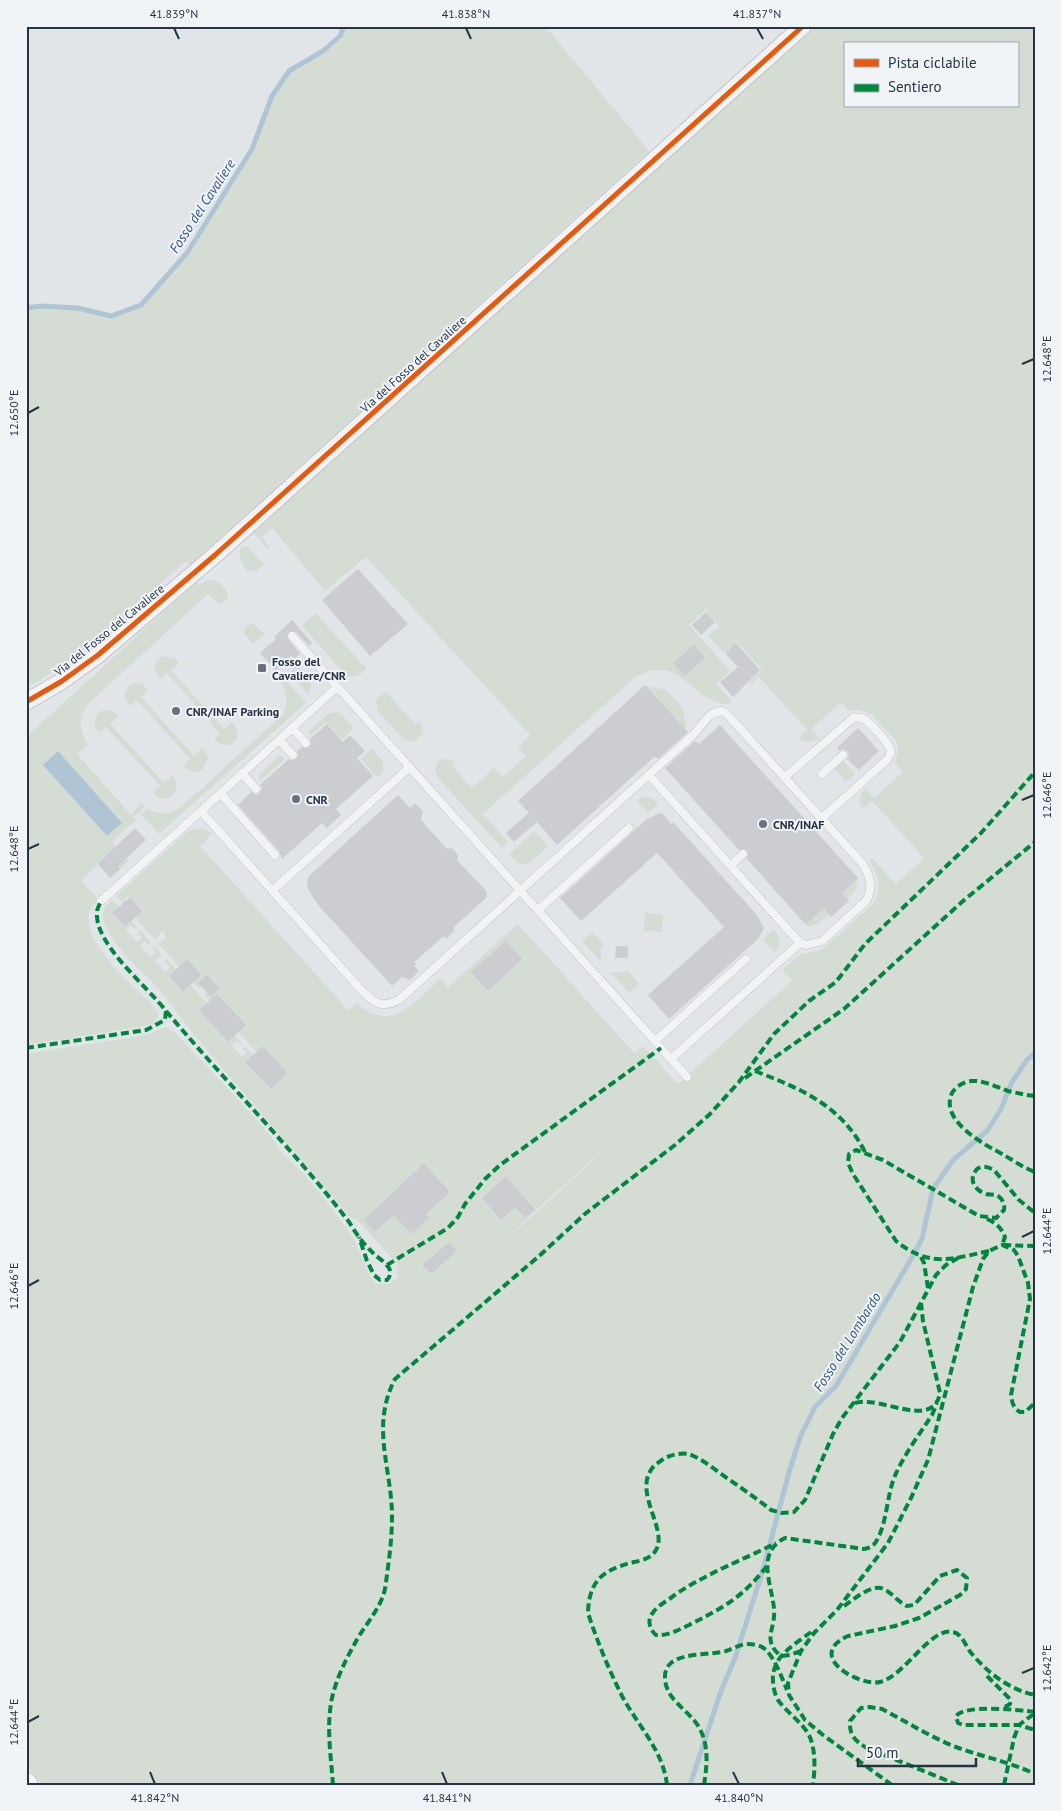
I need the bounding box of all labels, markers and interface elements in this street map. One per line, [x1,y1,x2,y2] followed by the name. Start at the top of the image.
[150,6,198,21] text: 41.839°N
[442,6,490,21] text: 41.838°N
[733,6,781,21] text: 41.837°N
[844,42,1018,108] legend
[888,53,977,72] text: Pista ciclabile
[888,77,942,96] text: Sentiero
[165,155,239,256] water label: Fosso del Cavaliere
[356,312,469,416] street label: Via del Fosso del Cavaliere
[1039,336,1054,382] text: 12.648°E
[6,390,21,436] text: 12.650°E
[50,581,167,680] street label: Via del Fosso del Cavaliere
[272,654,347,683] place label: Fosso del Cavaliere/CNR
[256,662,268,674] marker: Fosso del Cavaliere/CNR
[186,704,279,719] place label: CNR/INAF Parking
[170,705,182,717] marker: CNR/INAF Parking
[1039,772,1054,818] text: 12.646°E
[306,792,329,807] place label: CNR
[290,793,302,805] marker: CNR
[773,817,824,832] place label: CNR/INAF
[757,818,769,830] marker: CNR/INAF
[6,826,21,872] text: 12.648°E
[1039,1208,1054,1254] text: 12.644°E
[6,1263,21,1309] text: 12.646°E
[809,1289,885,1395] water label: Fosso del Lombardo
[1039,1645,1054,1691] text: 12.642°E
[6,1699,21,1745] text: 12.644°E
[858,1736,976,1768] scale bar
[866,1743,899,1762] text: 50 m
[131,1790,179,1805] text: 41.842°N
[423,1790,471,1805] text: 41.841°N
[715,1790,763,1805] text: 41.840°N

